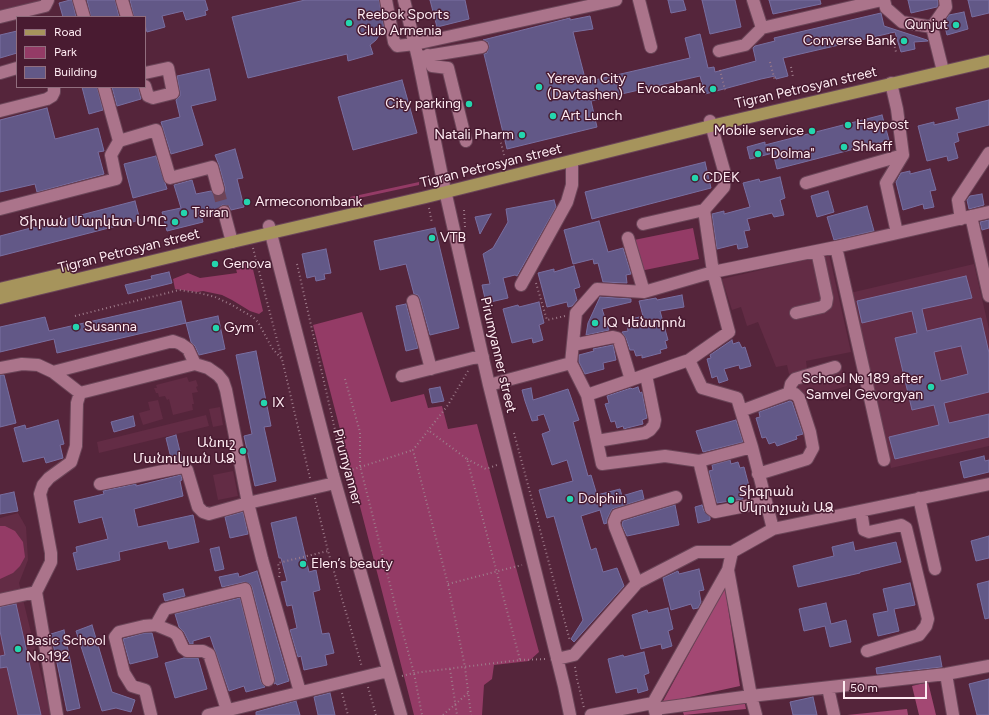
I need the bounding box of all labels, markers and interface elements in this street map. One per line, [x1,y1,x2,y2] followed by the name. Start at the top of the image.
[357,7,449,40] place label: Reebok Sports Club Armenia
[16,16,146,88] legend
[905,17,948,33] place label: Qunjut
[344,18,354,28] marker: Reebok Sports Club Armenia
[951,20,961,30] marker: Qunjut
[54,25,82,39] text: Road
[803,33,896,49] place label: Converse Bank
[899,36,909,46] marker: Converse Bank
[54,45,77,59] text: Park
[733,63,879,113] street label: Tigran Petrosyan street
[54,65,97,79] text: Building
[547,71,626,104] place label: Yerevan City (Davtashen)
[637,81,705,97] place label: Evocabank
[534,82,544,92] marker: Yerevan City (Davtashen)
[708,84,718,94] marker: Evocabank
[385,96,461,112] place label: City parking
[464,99,474,109] marker: City parking
[561,108,622,124] place label: Art Lunch
[548,111,558,121] marker: Art Lunch
[856,117,909,133] place label: Haypost
[843,120,853,130] marker: Haypost
[714,123,804,139] place label: Mobile service
[807,126,817,136] marker: Mobile service
[434,127,514,143] place label: Natali Pharm
[517,130,527,140] marker: Natali Pharm
[852,139,893,155] place label: Shkaff
[418,140,564,192] street label: Tigran Petrosyan street
[839,142,849,152] marker: Shkaff
[766,146,815,162] place label: "Dolma"
[753,149,763,159] marker: "Dolma"
[703,170,740,186] place label: CDEK
[690,173,700,183] marker: CDEK
[255,194,362,210] place label: Armeconombank
[242,197,252,207] marker: Armeconombank
[192,205,229,221] place label: Tsiran
[179,208,189,218] marker: Tsiran
[19,214,167,230] place label: Ծիրան Մարկետ ՍՊԸ
[170,217,180,227] marker: Ծիրան Մարկետ ՍՊԸ
[56,225,202,277] street label: Tigran Petrosyan street
[440,230,466,246] place label: VTB
[427,233,437,243] marker: VTB
[223,256,271,272] place label: Genova
[210,259,220,269] marker: Genova
[476,295,520,415] street label: Pirumyanner street
[603,315,686,331] place label: IQ Կենտրոն
[590,318,600,328] marker: IQ Կենտրոն
[84,319,137,335] place label: Susanna
[224,320,254,336] place label: Gym
[71,322,81,332] marker: Susanna
[211,323,221,333] marker: Gym
[802,371,923,404] place label: School № 189 after Samvel Gevorgyan
[926,382,936,392] marker: School № 189 after Samvel Gevorgyan
[272,395,284,411] place label: IX
[259,398,269,408] marker: IX
[329,427,365,507] street label: Pirumyanner
[133,435,235,468] place label: Անուշ Մանուկյան ԱՁ
[238,446,248,456] marker: Անուշ Մանուկյան ԱՁ
[739,484,834,516] place label: Տիգրան Մկրտչյան ԱՁ
[578,491,626,507] place label: Dolphin
[565,494,575,504] marker: Dolphin
[726,495,736,505] marker: Տիգրան Մկրտչյան ԱՁ
[311,556,393,572] place label: Elen’s beauty
[298,559,308,569] marker: Elen’s beauty
[26,633,106,666] place label: Basic School No.192
[13,644,23,654] marker: Basic School No.192
[845,673,929,699] scale bar
[850,681,878,695] text: 50 m

